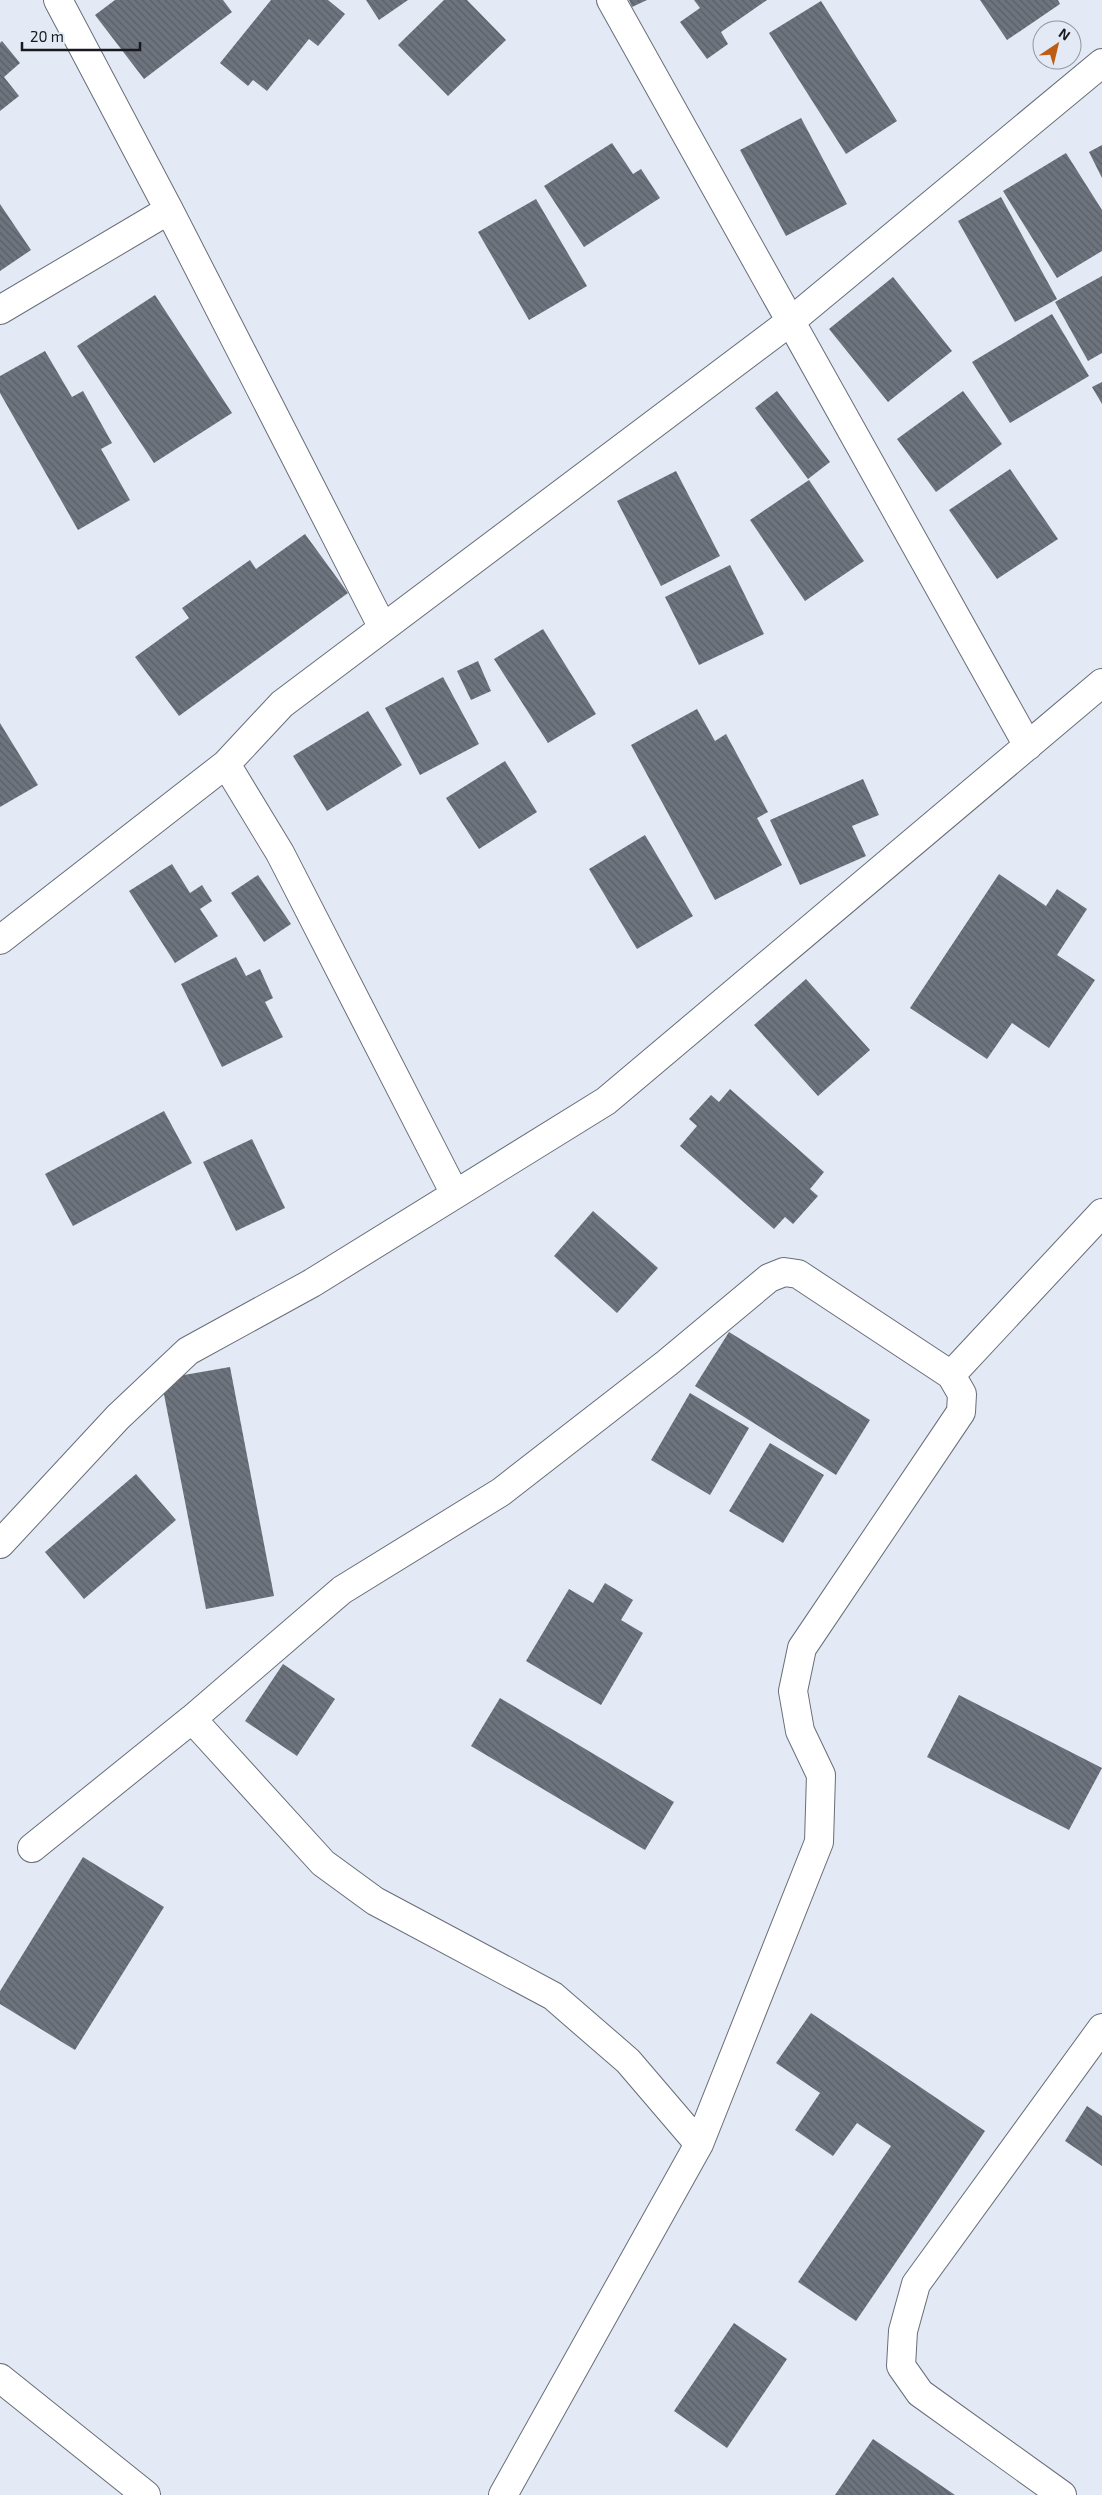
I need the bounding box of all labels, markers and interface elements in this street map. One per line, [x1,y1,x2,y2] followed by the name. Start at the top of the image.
[22,20,140,52] scale bar
[1032,20,1082,70] north arrow
[1056,24,1074,44] text: N
[30,27,64,45] text: 20 m

